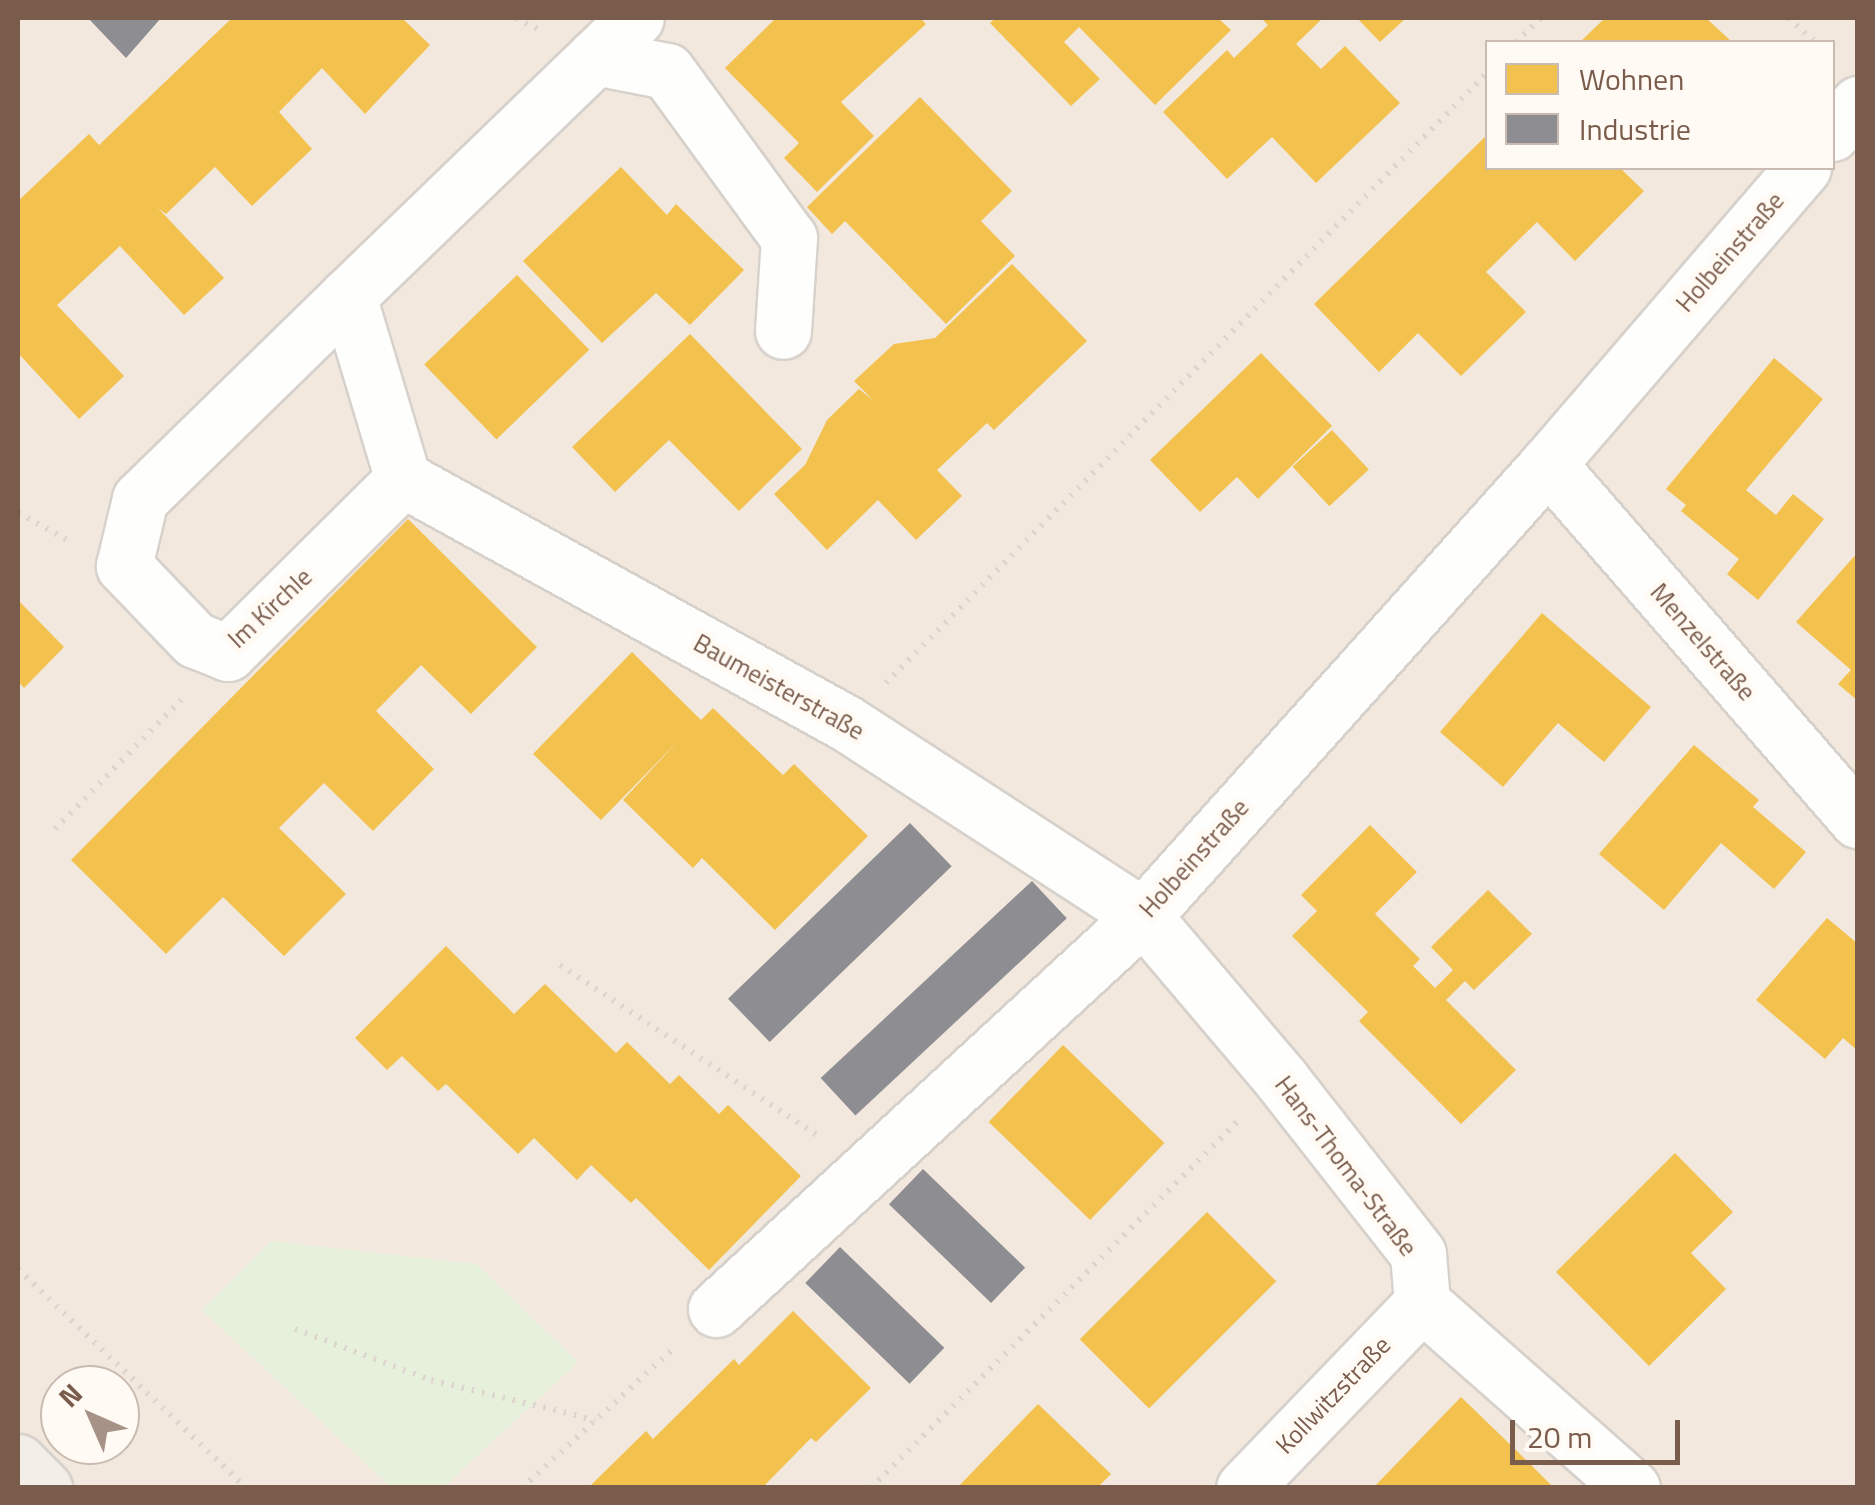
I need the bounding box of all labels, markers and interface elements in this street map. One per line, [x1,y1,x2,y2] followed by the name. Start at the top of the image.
[1485,40,1835,170] legend
[1579,56,1684,102] text: Wohnen
[1579,106,1691,152] text: Industrie
[1670,186,1790,318] street label: Holbeinstraße
[222,562,318,654] street label: Im Kirchle
[1644,577,1762,707] street label: Menzelstraße
[688,628,870,746] street label: Baumeisterstraße
[1133,793,1255,923] street label: Holbeinstraße
[1269,1070,1423,1262] street label: Hans-Thoma-Straße
[1269,1330,1397,1460] street label: Kollwitzstraße
[40,1365,140,1465] north arrow
[48,1373,92,1417] text: N
[1515,1400,1685,1462] scale bar
[1527,1414,1592,1460] text: 20 m

